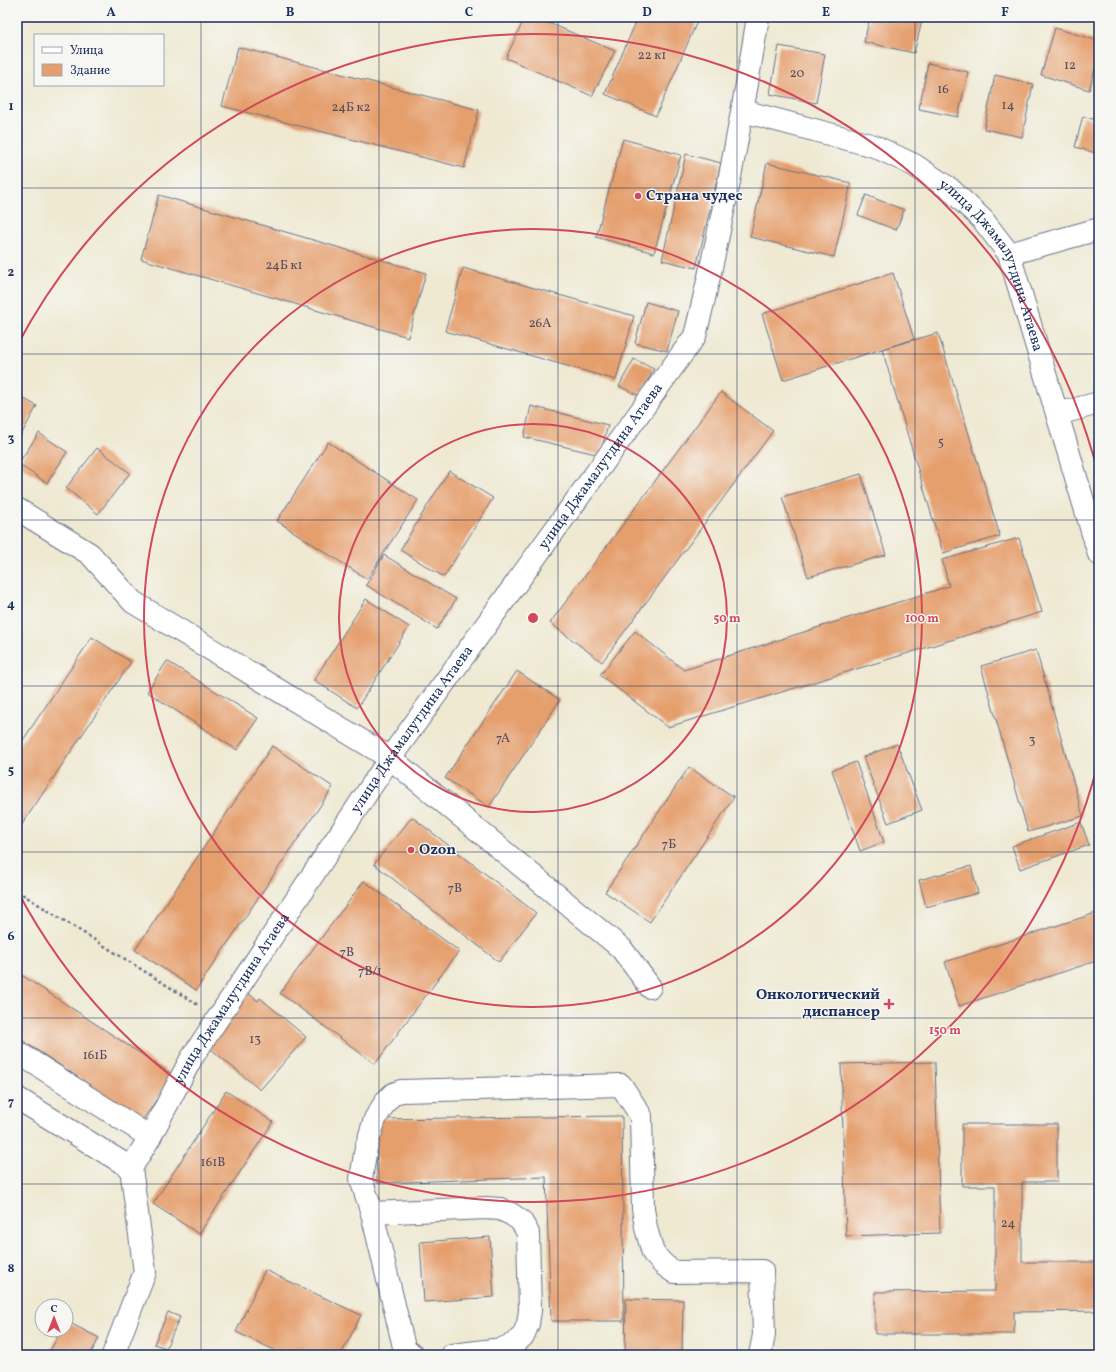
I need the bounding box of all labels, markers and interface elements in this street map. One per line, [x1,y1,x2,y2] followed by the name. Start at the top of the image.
[106,4,116,22] text: A
[286,4,295,22] text: B
[465,4,473,22] text: C
[642,4,652,22] text: D
[822,4,830,22] text: E
[1001,4,1009,22] text: F
[34,34,164,86] legend
[70,43,103,59] text: Улица
[638,47,666,65] house number: 22 к1
[1064,57,1076,75] house number: 12
[70,63,110,79] text: Здание
[790,65,805,83] house number: 20
[937,81,949,99] house number: 16
[1002,97,1015,115] house number: 14
[8,98,14,116] text: 1
[332,99,370,117] house number: 24Б к2
[935,174,1048,354] street label: улица Джамалутдина Атаева
[646,186,742,207] place label: Страна чудес
[633,191,643,201] marker: Страна чудес
[266,257,302,275] house number: 24Б к1
[8,264,15,282] text: 2
[529,315,551,333] house number: 26А
[533,379,668,554] street label: улица Джамалутдина Атаева
[8,430,15,448] text: 3
[938,434,944,452] house number: 5
[7,596,15,614] text: 4
[526,611,540,625] centre of rings
[713,611,741,627] text: 50 m
[905,611,939,627] text: 100 m
[346,641,478,818] street label: улица Джамалутдина Атаева
[496,730,510,748] house number: 7А
[1029,732,1036,750] house number: 3
[8,762,14,780] text: 5
[662,836,676,854] house number: 7Б
[419,840,456,861] place label: Ozon
[406,845,416,855] marker: Ozon
[448,880,462,898] house number: 7В
[169,909,295,1089] street label: улица Джамалутдина Атаева
[7,928,15,946] text: 6
[340,944,354,962] house number: 7В
[358,963,382,981] house number: 7В/1
[756,985,880,1023] place label: Онкологический диспансер
[883,998,895,1010] marker: Онкологический диспансер
[929,1023,961,1039] text: 150 m
[249,1031,261,1049] house number: 13
[83,1047,107,1065] house number: 161Б
[8,1094,14,1112] text: 7
[201,1154,225,1172] house number: 161В
[1001,1215,1015,1233] house number: 24
[7,1260,15,1278] text: 8
[34,1298,74,1338] north arrow
[50,1302,58,1317] text: С

